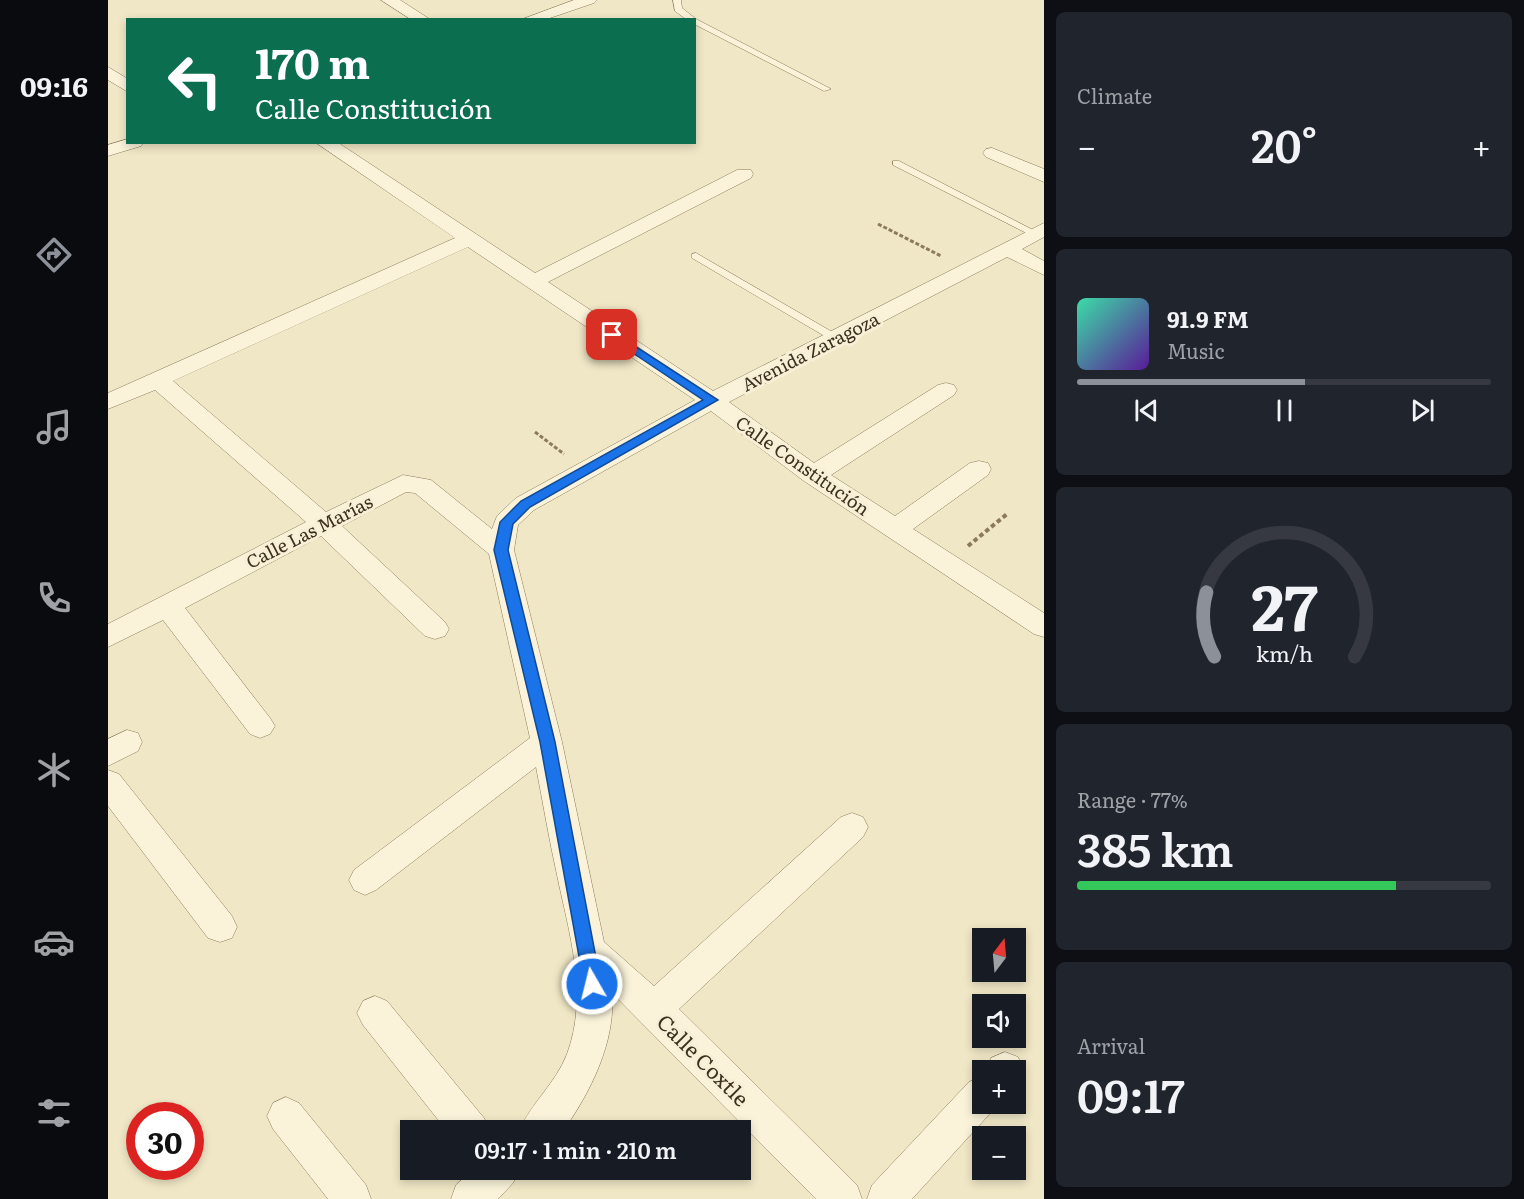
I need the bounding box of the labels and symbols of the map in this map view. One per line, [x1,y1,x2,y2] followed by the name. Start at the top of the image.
[736,304,884,397] street label: Avenida Zaragoza
[586,309,637,360] pin
[731,409,876,521] street label: Calle Constitución
[241,487,377,575] street label: Calle Las Marías
[972,928,1026,982] north arrow
[560,952,624,1016] position arrow
[651,1006,757,1112] street label: Calle Coxtle
[126,1102,204,1180] speed limit sign: 30

